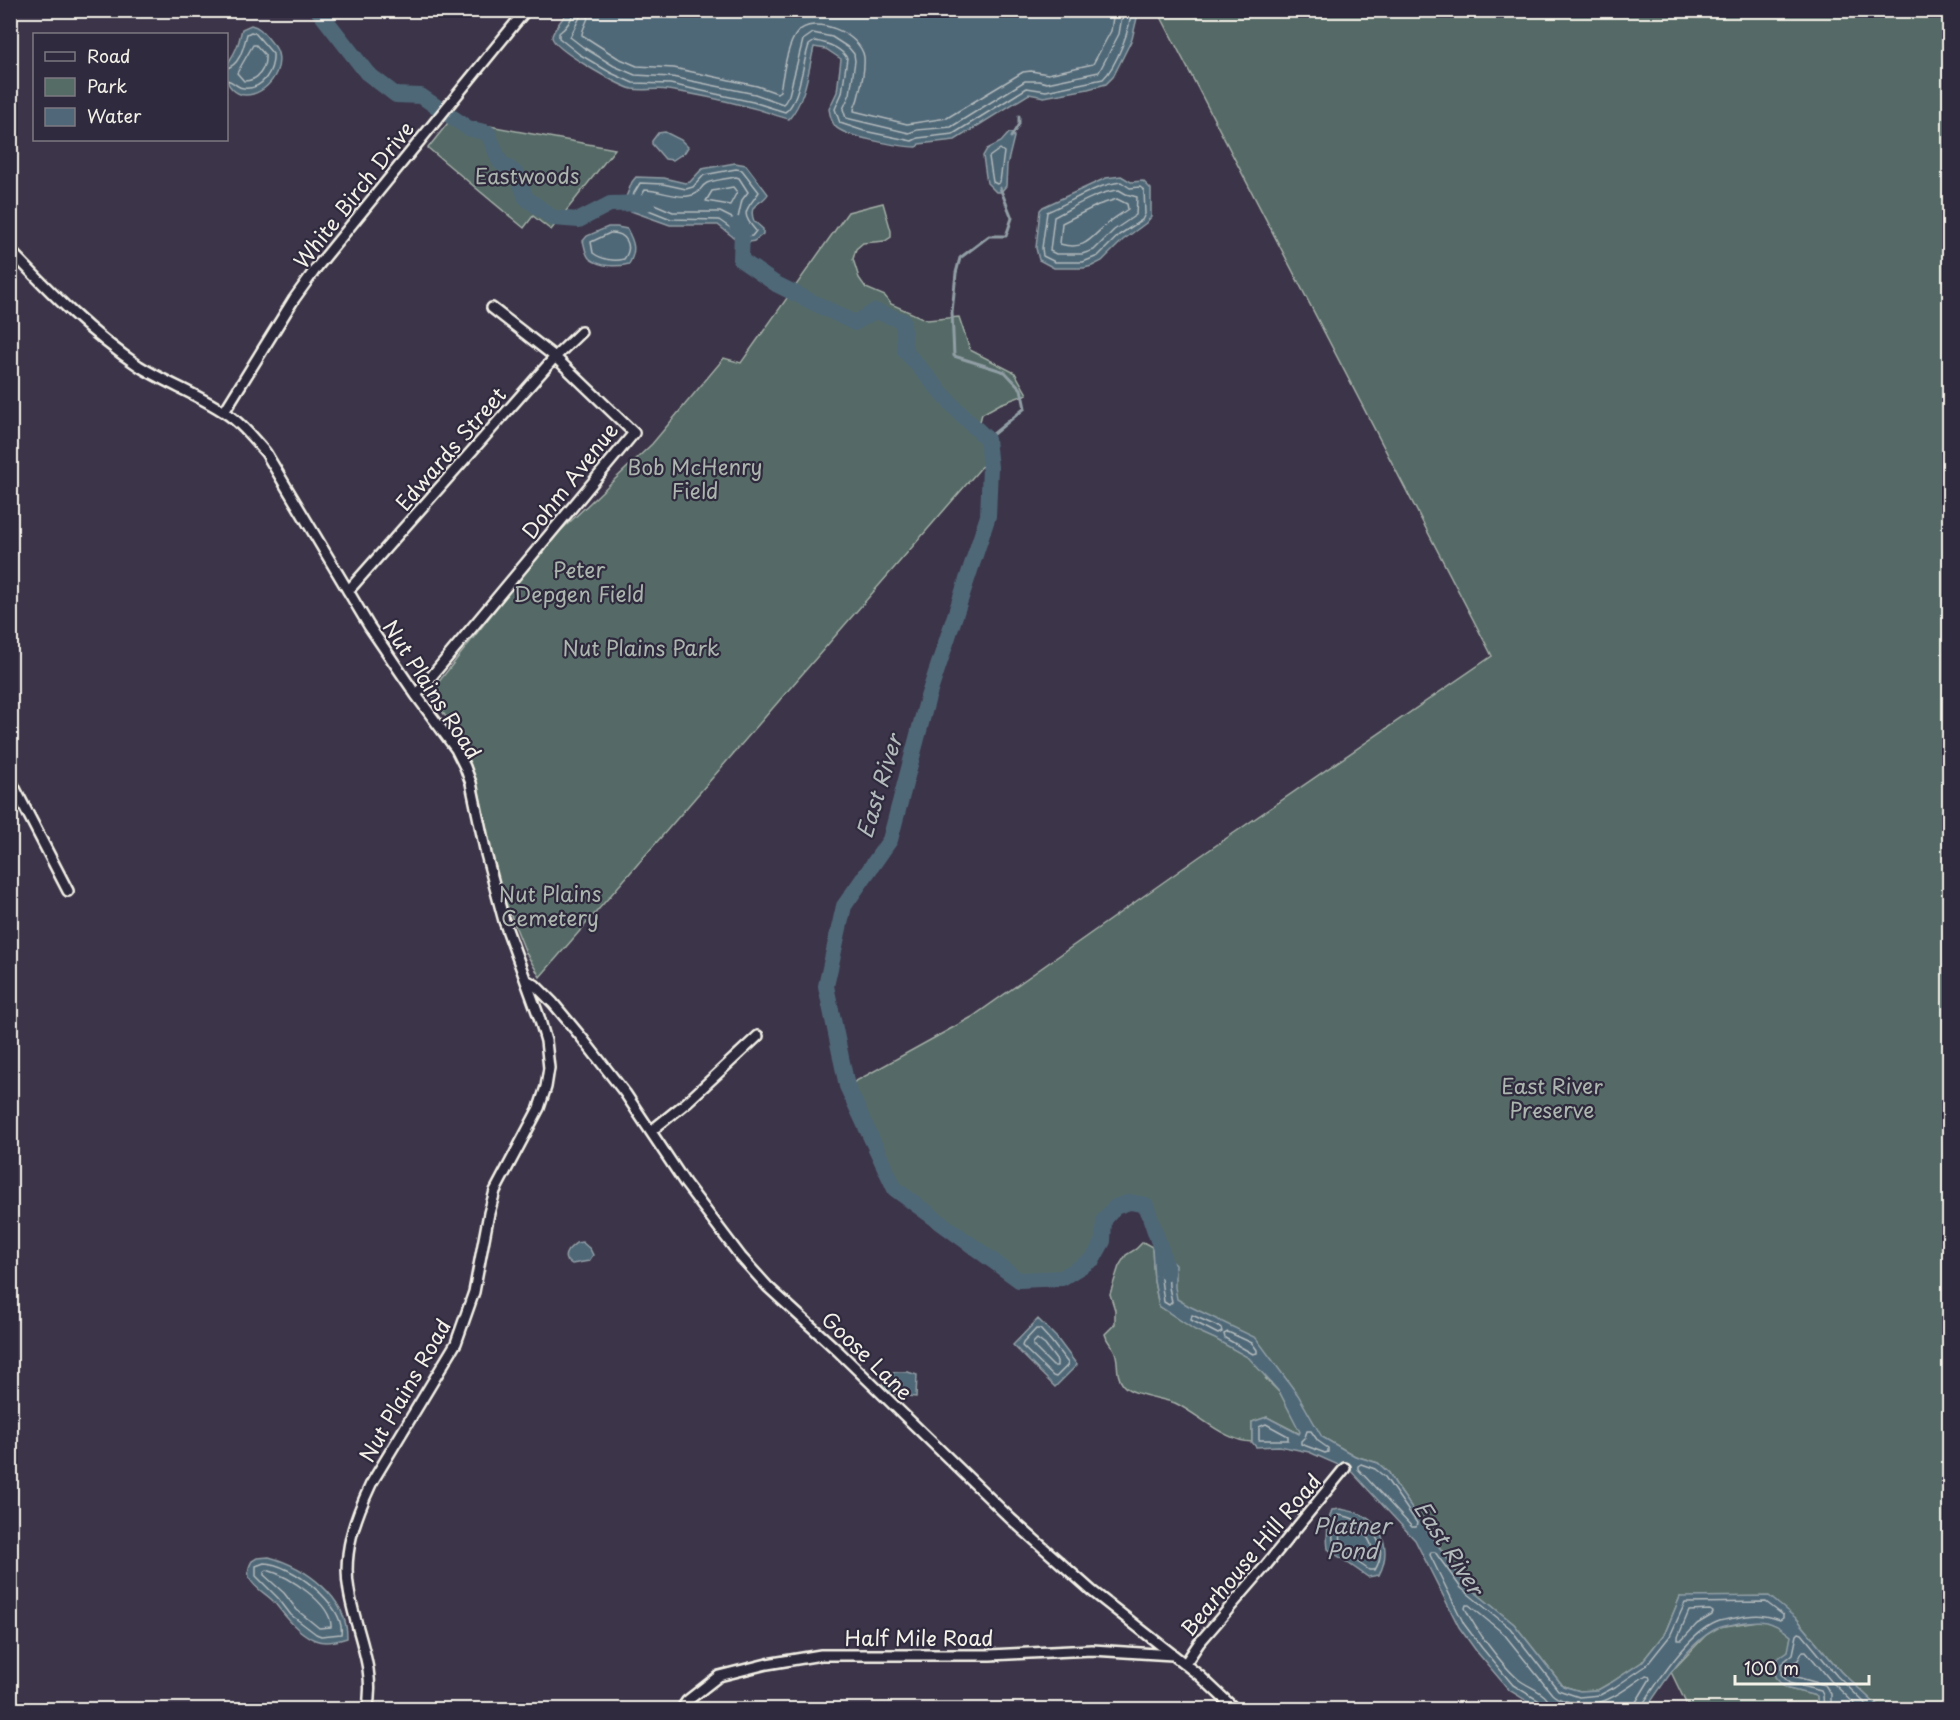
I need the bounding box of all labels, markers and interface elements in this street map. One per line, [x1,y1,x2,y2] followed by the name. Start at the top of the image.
[33,33,228,141] legend
[87,42,131,69] text: Road
[87,72,127,99] text: Park
[87,102,142,129] text: Water
[285,113,421,275] street label: White Birch Drive
[475,159,579,191] park label: Eastwoods
[387,379,513,517] street label: Edwards Street
[513,415,625,545] street label: Dohm Avenue
[627,450,763,506] park label: Bob McHenry Field
[514,553,644,609] park label: Peter Depgen Field
[376,613,490,765] street label: Nut Plains Road
[562,631,720,663] park label: Nut Plains Park
[847,727,910,842] water label: East River
[499,877,601,933] park label: Nut Plains Cemetery
[1501,1069,1603,1125] park label: East River Preserve
[815,1303,921,1407] street label: Goose Lane
[350,1313,458,1467] street label: Nut Plains Road
[1172,1466,1328,1642] street label: Bearhouse Hill Road
[1407,1493,1494,1603] water label: East River
[1313,1508,1393,1566] water label: Platner Pond
[845,1621,993,1653] street label: Half Mile Road
[1735,1648,1868,1686] scale bar
[1744,1654,1799,1681] text: 100 m

